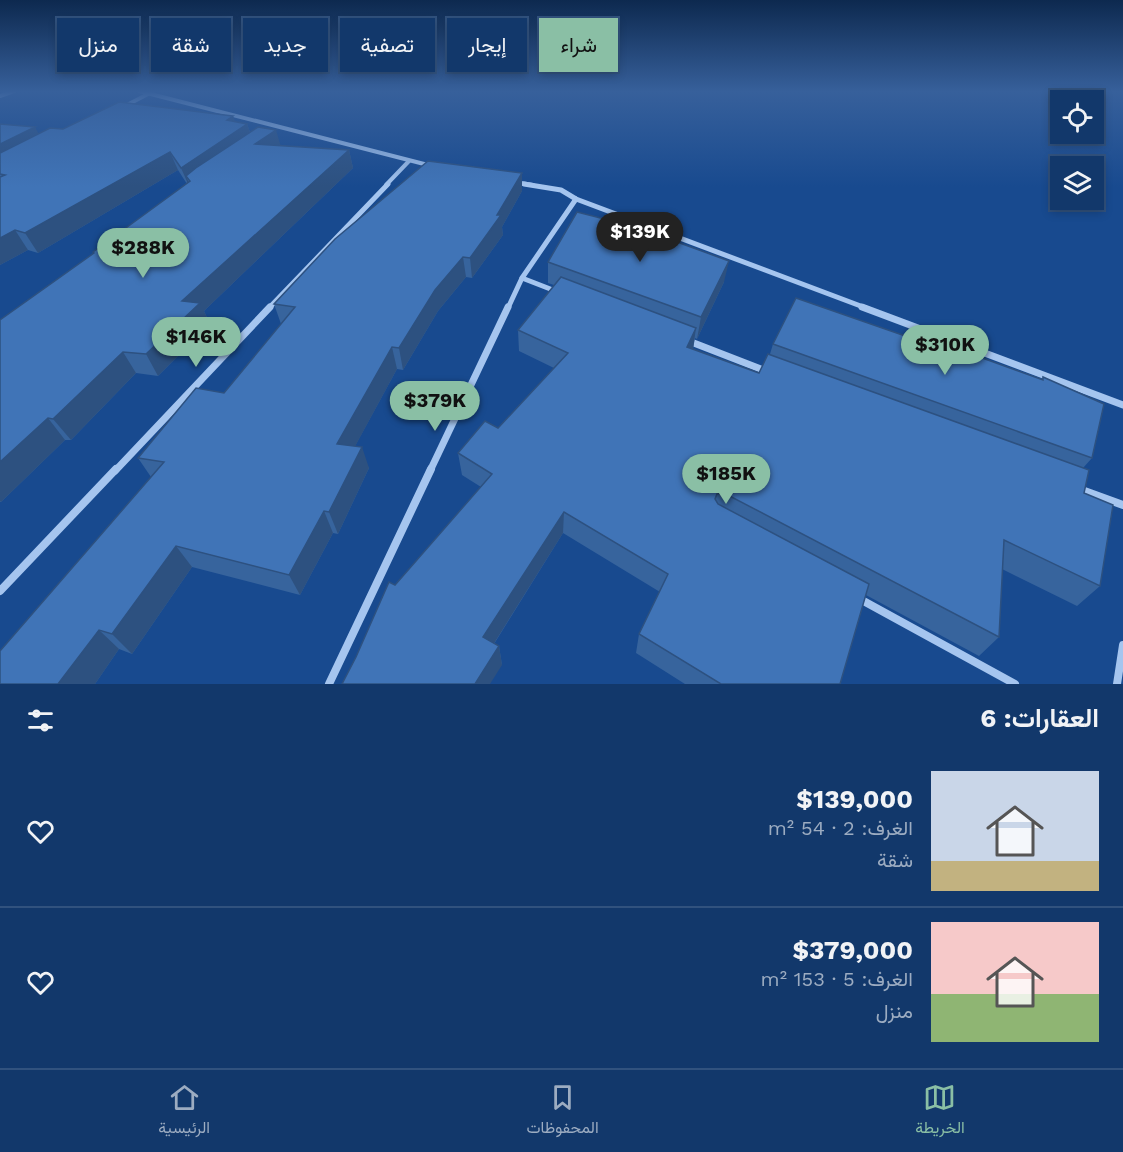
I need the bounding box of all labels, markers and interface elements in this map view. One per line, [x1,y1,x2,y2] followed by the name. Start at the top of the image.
[57,18,139,72] chip: منزل
[151,18,231,72] chip: شقة
[243,18,328,72] chip: جديد
[340,18,435,72] chip: تصفية
[447,18,527,72] chip: إيجار
[539,18,618,72] chip: شراء
[1050,90,1104,210] map controls
[1050,90,1104,144] button: locate
[1050,156,1104,210] button: layers
[598,212,682,263] pin: $139K
[610,219,670,243] text: $139K
[101,228,185,279] pin: $288K
[111,235,175,259] text: $288K
[154,317,238,368] pin: $146K
[166,324,226,348] text: $146K
[903,325,987,376] pin: $310K
[915,332,975,356] text: $310K
[393,381,477,432] pin: $379K
[404,388,466,412] text: $379K
[684,454,768,505] pin: $185K
[696,461,756,485] text: $185K
[980,703,1099,733] text: العقارات: 6
[24,704,57,737] icon: filters
[796,784,913,814] text: $139,000
[979,795,1051,867] icon: home
[24,815,57,848] icon: heart
[768,816,913,840] text: الغرف: 2 · 54 m²
[877,848,913,872] text: شقة
[792,935,913,965] text: $379,000
[979,946,1051,1018] icon: home
[24,966,57,999] icon: heart
[761,967,913,991] text: الغرف: 5 · 153 m²
[876,999,913,1023] text: منزل
[158,1081,210,1142] tab: الرئيسية
[527,1081,599,1142] tab: المحفوظات
[915,1081,965,1142] tab: الخريطة

